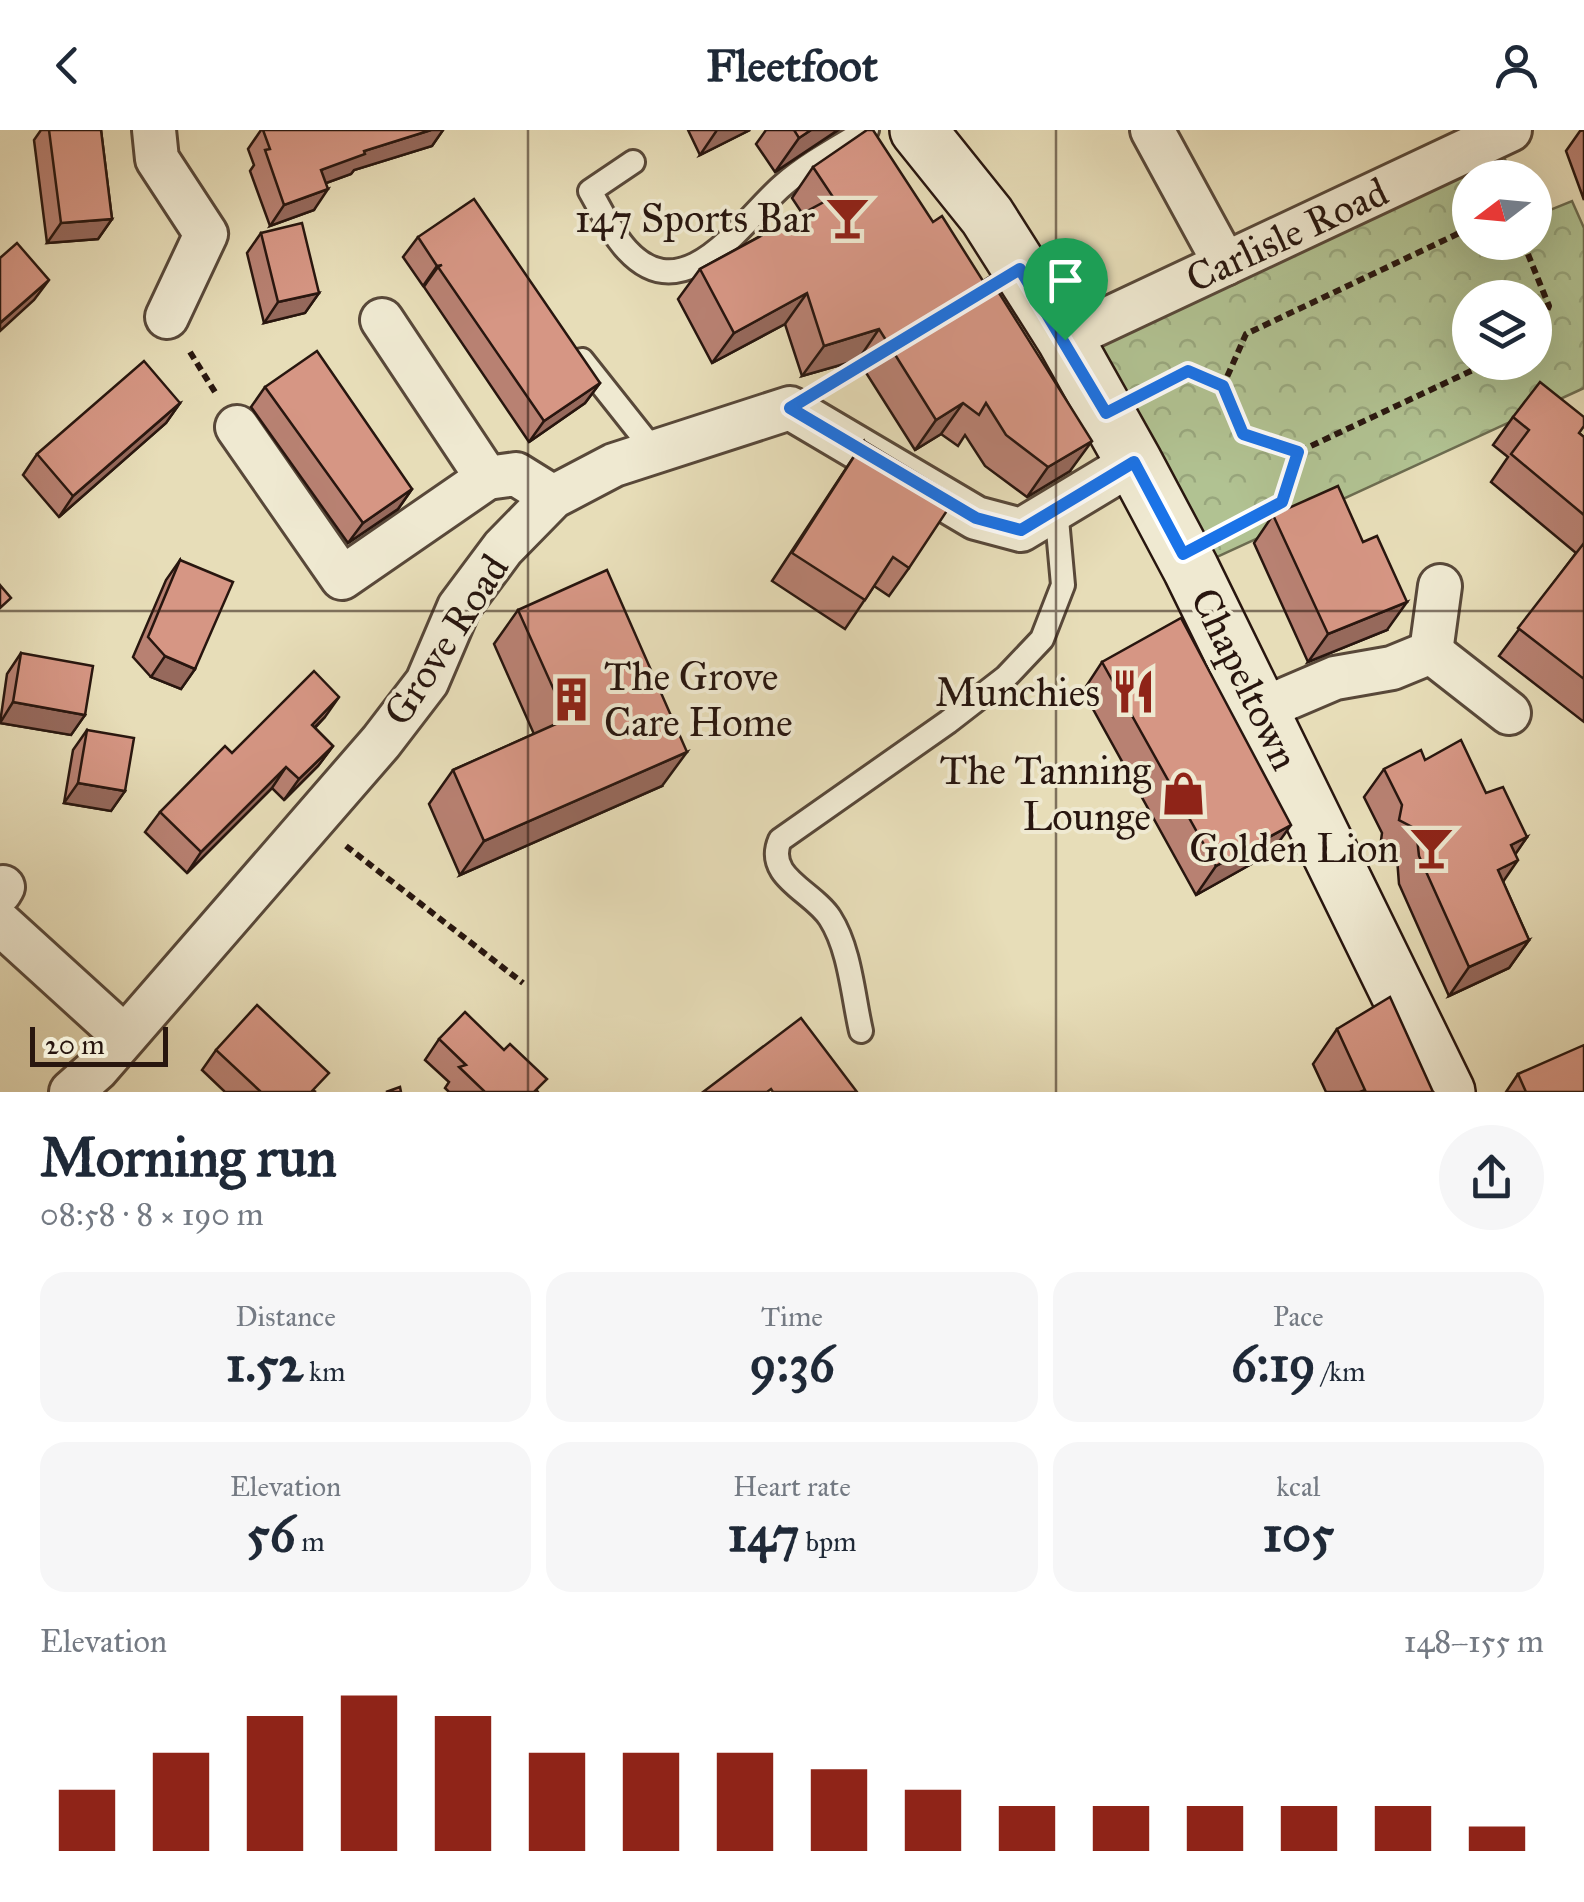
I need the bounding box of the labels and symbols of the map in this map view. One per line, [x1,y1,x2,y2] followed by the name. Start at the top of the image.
[1452,160,1552,260] north arrow
[1179,167,1395,303] street label: Carlisle Road
[575,194,815,243] place label: 147 Sports Bar
[824,194,872,242] bar icon: 147 Sports Bar
[1023,238,1108,341] pin
[373,546,519,734] street label: Grove Road
[1180,580,1310,778] street label: Chapeltown
[604,652,793,747] place label: The Grove Care Home
[935,668,1100,717] place label: Munchies
[1109,668,1157,716] restaurant icon: Munchies
[547,675,595,723] building icon: The Grove Care Home
[940,746,1151,841] place label: The Tanning Lounge
[1160,769,1208,817] shop icon: The Tanning Lounge
[1189,824,1399,873] place label: Golden Lion
[1408,824,1456,872] bar icon: Golden Lion
[30,1022,168,1066] scale bar

